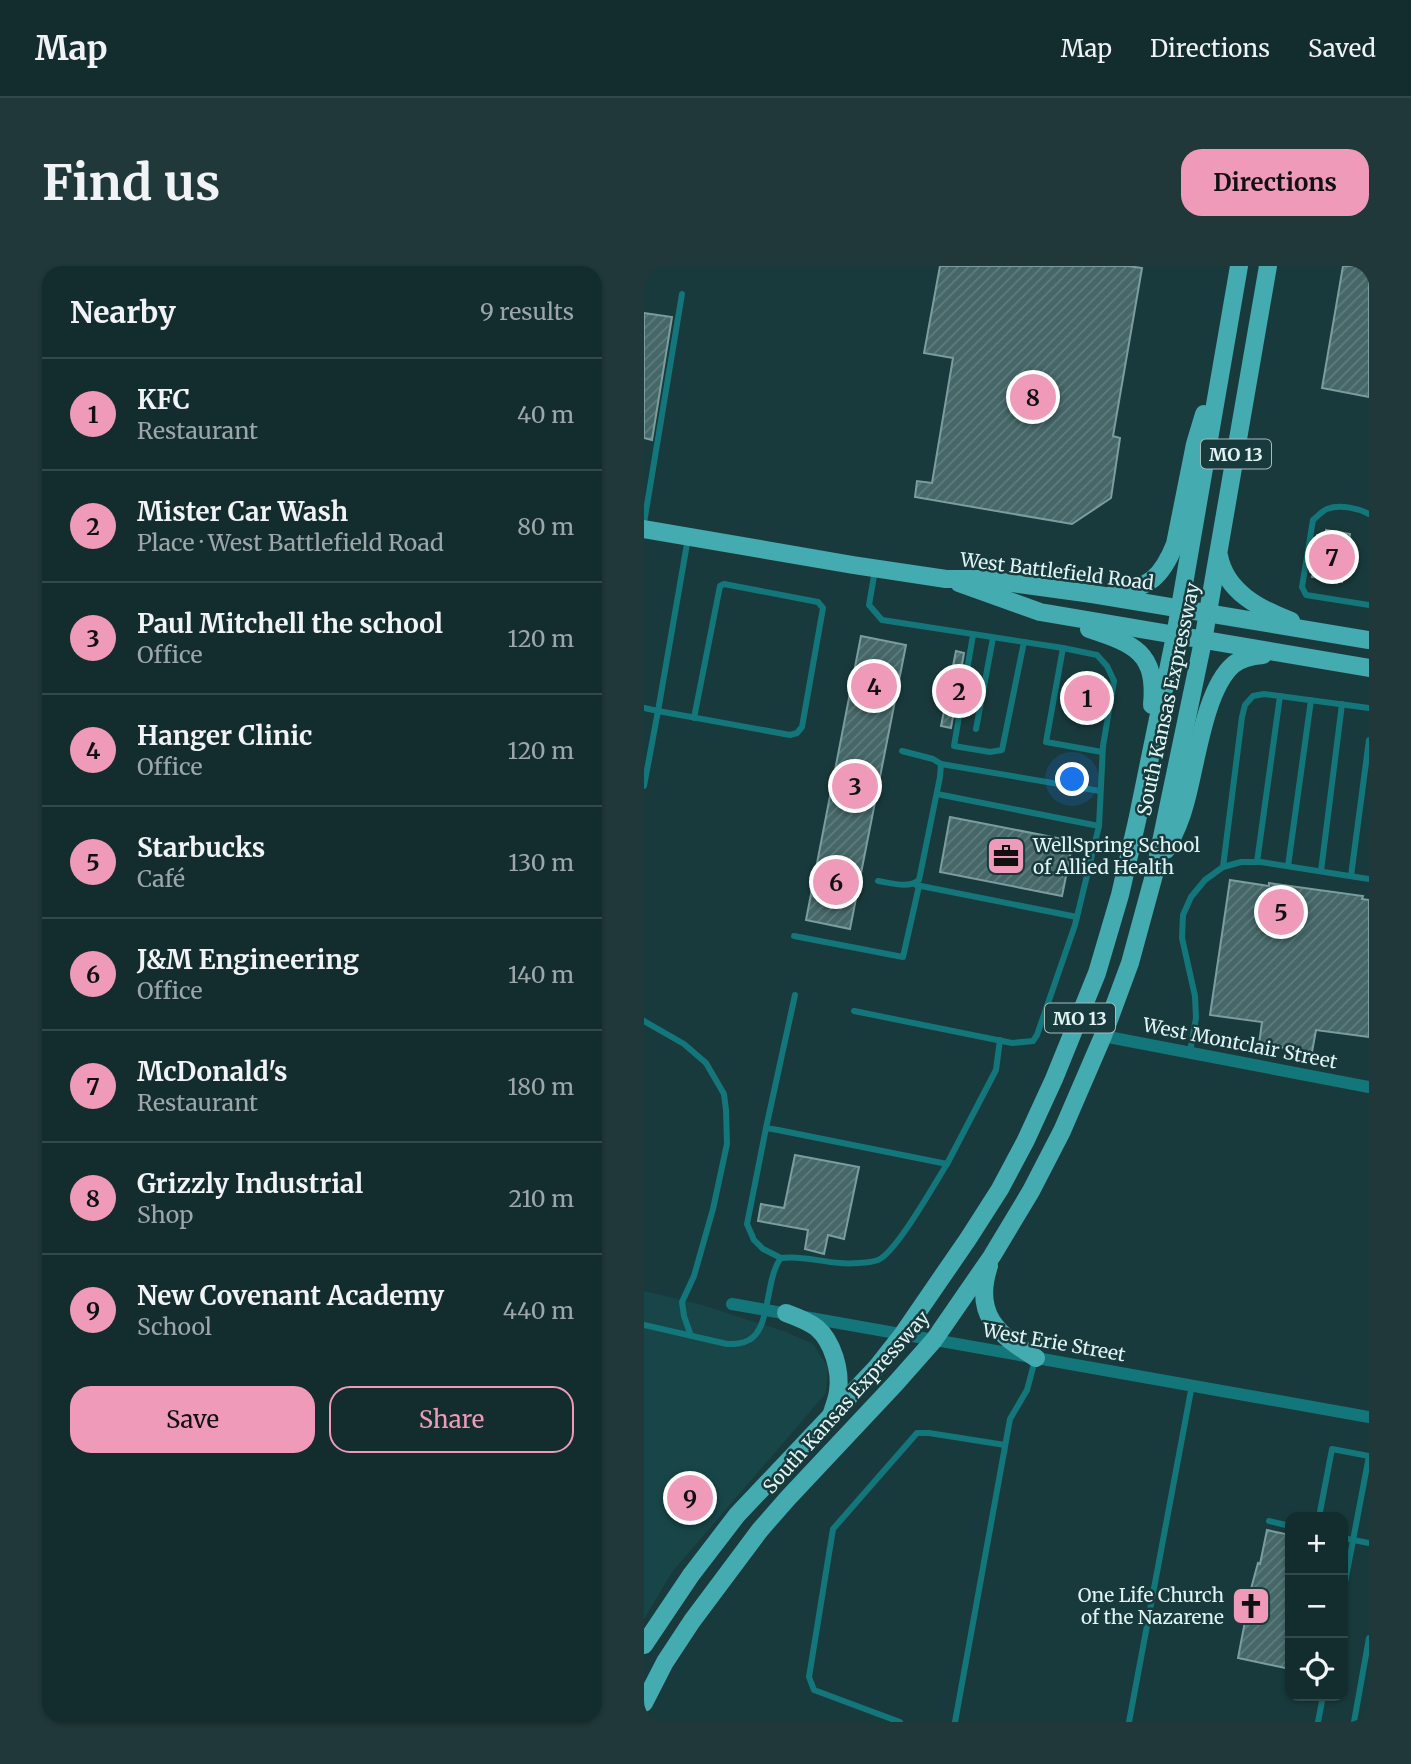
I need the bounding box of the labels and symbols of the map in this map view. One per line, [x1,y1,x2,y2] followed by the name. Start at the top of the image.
[1010,371,1056,423] pin: 8
[1201,440,1271,468] road number: MO 13
[1309,531,1355,583] pin: 7
[958,547,1155,595] street label: West Battlefield Road
[1132,580,1204,818] street label: South Kansas Expressway
[851,660,897,712] pin: 4
[936,665,982,717] pin: 2
[1064,672,1110,724] pin: 1
[832,760,878,812] pin: 3
[1055,762,1089,796] your location
[1032,833,1200,879] place label: WellSpring School of Allied Health
[985,835,1027,877] office icon: WellSpring School of Allied Health
[813,856,859,908] pin: 6
[1258,886,1304,938] pin: 5
[1045,1004,1115,1032] road number: MO 13
[1140,1012,1340,1074] street label: West Montclair Street
[758,1306,934,1498] street label: South Kansas Expressway
[980,1317,1128,1367] street label: West Erie Street
[667,1472,713,1524] pin: 9
[1078,1583,1224,1629] place label: One Life Church of the Nazarene
[1230,1585,1272,1627] church icon: One Life Church of the Nazarene

